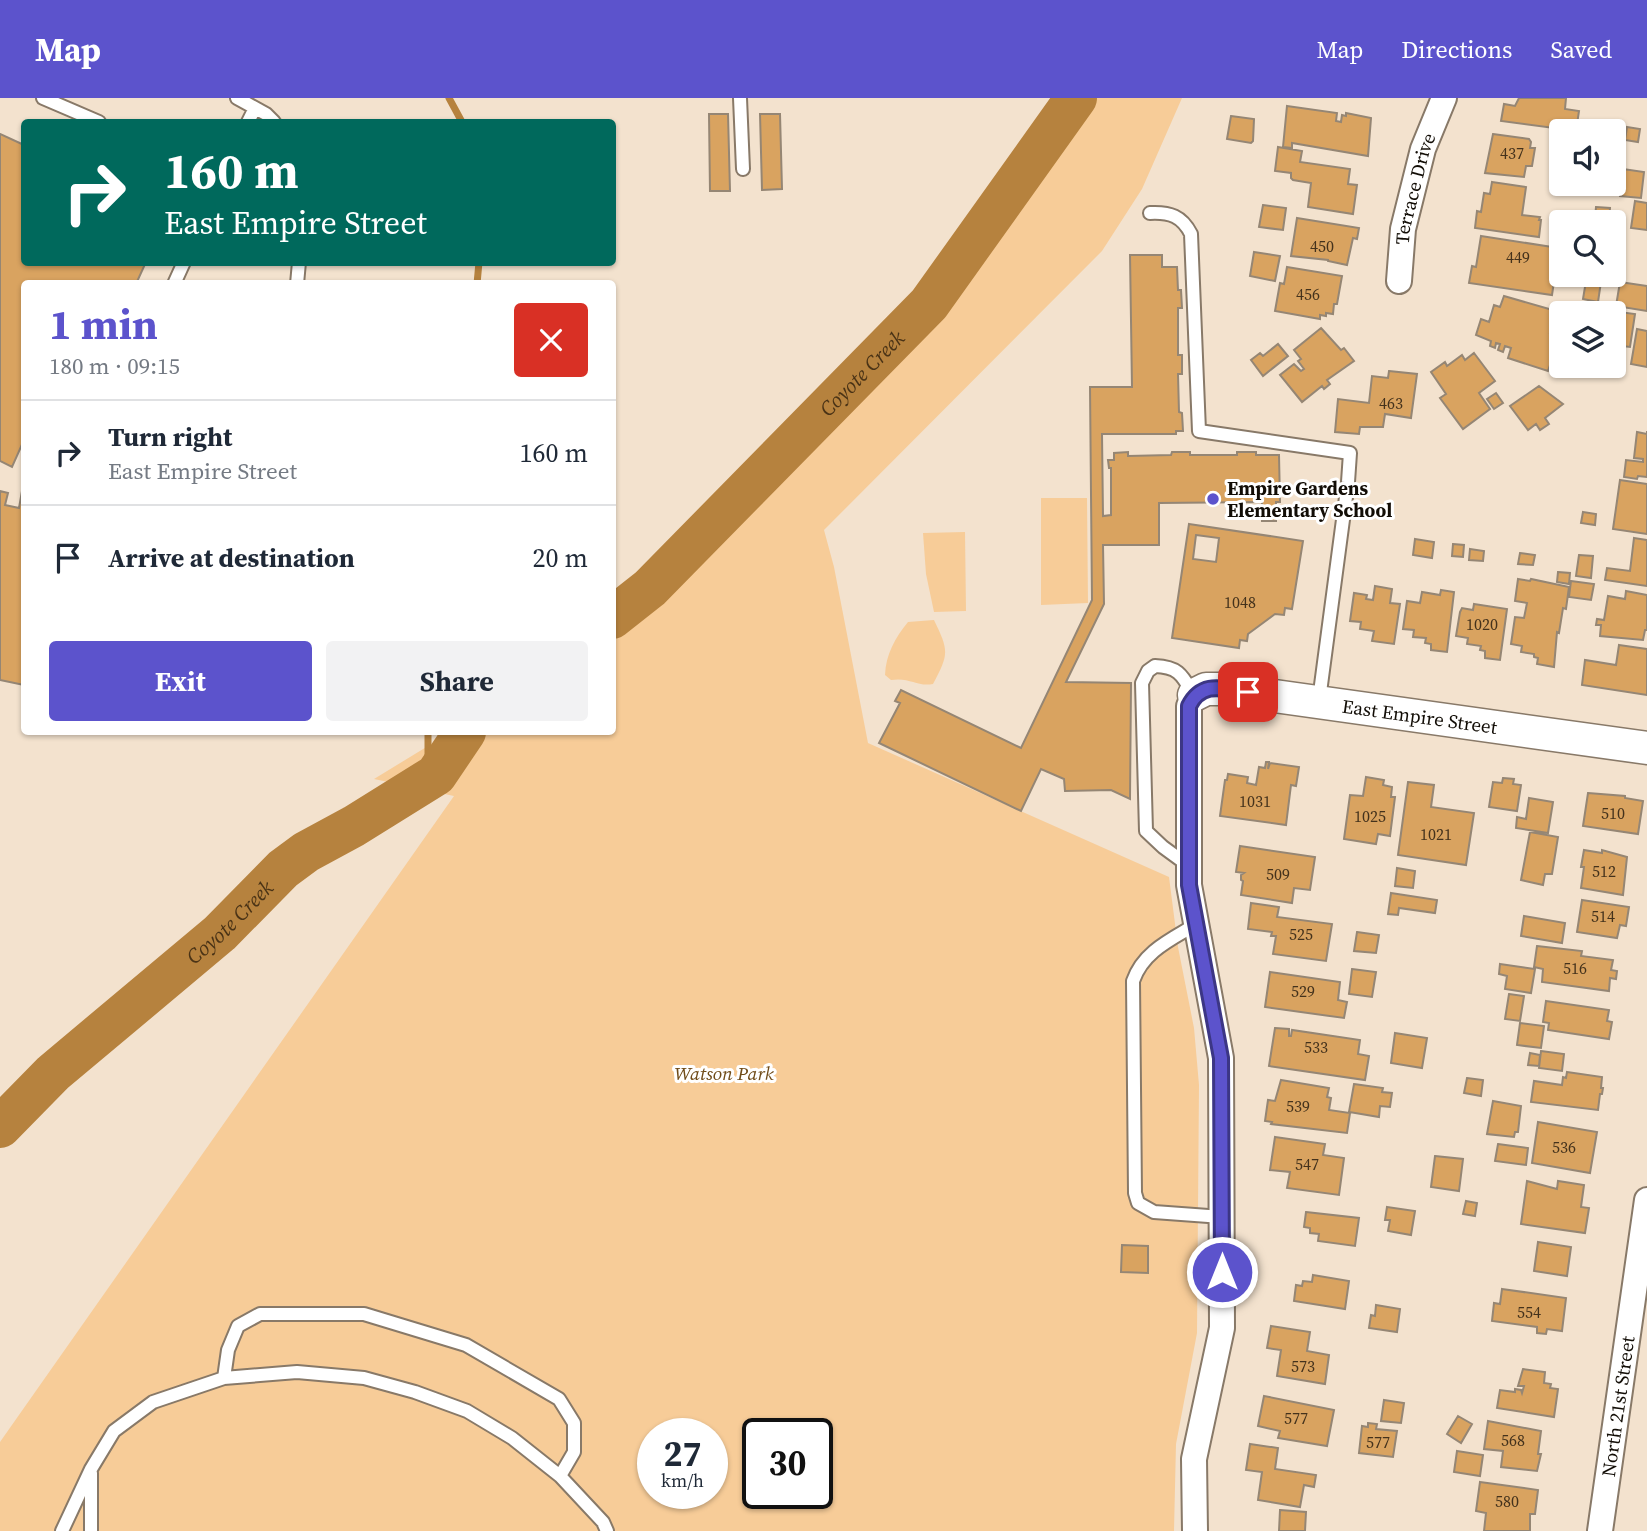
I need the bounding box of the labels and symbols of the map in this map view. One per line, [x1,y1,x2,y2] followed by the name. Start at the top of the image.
[1389,129,1441,245] street label: Terrace Drive
[1500,142,1524,164] house number: 437
[1310,235,1334,257] house number: 450
[1506,246,1530,268] house number: 449
[1296,283,1320,305] house number: 456
[812,323,910,422] water label: Coyote Creek
[1379,392,1403,414] house number: 463
[1227,475,1392,523] place label: Empire Gardens Elementary School
[1205,491,1221,507] marker: Empire Gardens Elementary School
[1224,591,1256,613] house number: 1048
[1466,613,1498,635] house number: 1020
[1218,662,1278,722] pin
[1341,693,1500,740] street label: East Empire Street
[1239,790,1271,812] house number: 1031
[1601,802,1625,824] house number: 510
[1354,805,1386,827] house number: 1025
[1420,823,1452,845] house number: 1021
[1592,860,1616,882] house number: 512
[1266,863,1290,885] house number: 509
[179,873,279,970] water label: Coyote Creek
[1591,905,1615,927] house number: 514
[1289,923,1313,945] house number: 525
[1563,957,1587,979] house number: 516
[1291,980,1315,1002] house number: 529
[1304,1036,1328,1058] house number: 533
[674,1060,774,1086] park label: Watson Park
[1286,1095,1310,1117] house number: 539
[1552,1136,1576,1158] house number: 536
[1295,1153,1319,1175] house number: 547
[1185,1235,1259,1309] position arrow
[1517,1301,1541,1323] house number: 554
[1595,1333,1641,1478] street label: North 21st Street
[1291,1355,1315,1377] house number: 573
[1284,1407,1308,1429] house number: 577
[742,1418,833,1509] speed limit sign: 30
[1501,1429,1525,1451] house number: 568
[1366,1431,1390,1453] house number: 577
[1495,1490,1519,1512] house number: 580

